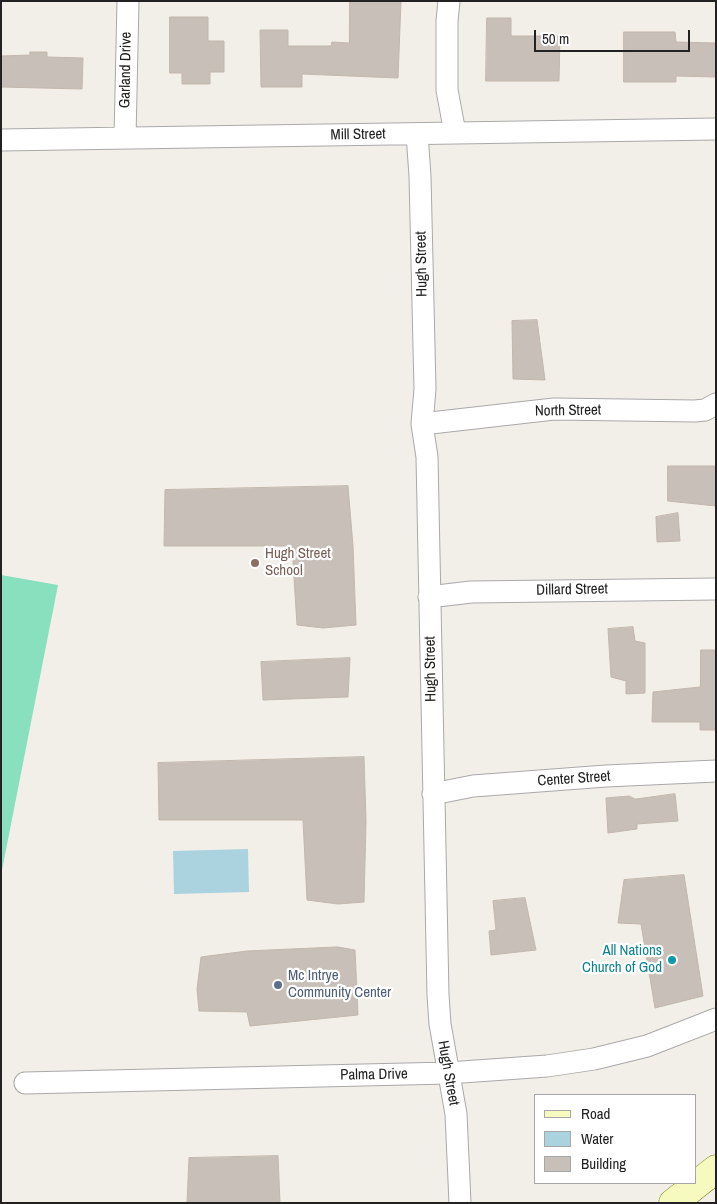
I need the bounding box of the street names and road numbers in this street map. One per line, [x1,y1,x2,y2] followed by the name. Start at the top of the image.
[116,32,136,108] street label: Garland Drive
[330,126,386,144] street label: Mill Street
[412,231,432,297] street label: Hugh Street
[535,401,601,421] street label: North Street
[536,580,608,600] street label: Dillard Street
[421,636,441,702] street label: Hugh Street
[537,767,611,791] street label: Center Street
[433,1039,463,1107] street label: Hugh Street
[340,1065,408,1085] street label: Palma Drive

